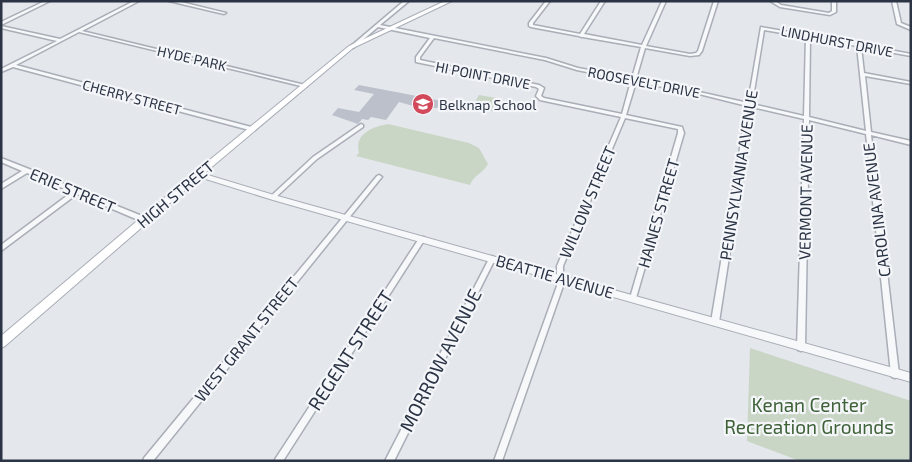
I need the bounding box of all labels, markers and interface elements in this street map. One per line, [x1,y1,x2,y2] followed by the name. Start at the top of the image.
[779,22,895,60] street label: LINDHURST DRIVE
[156,42,229,74] street label: HYDE PARK
[434,57,532,93] street label: HI POINT DRIVE
[586,63,702,101] street label: ROOSEVELT DRIVE
[81,76,183,118] street label: CHERRY STREET
[715,88,761,262] street label: PENNSYLVANIA AVENUE
[411,92,435,116] school or university icon: Belknap School
[439,96,537,113] place label: Belknap School
[794,124,816,260] street label: VERMONT AVENUE
[858,142,894,278] street label: CAROLINA AVENUE
[555,143,619,261] street label: WILLOW STREET
[133,156,217,232] street label: HIGH STREET
[633,156,683,270] street label: HAINES STREET
[27,163,119,217] street label: ERIE STREET
[494,250,616,302] street label: BEATTIE AVENUE
[190,273,302,405] street label: WEST GRANT STREET
[394,285,486,435] street label: MORROW AVENUE
[303,286,397,414] street label: REGENT STREET
[724,393,894,438] park label: Kenan Center Recreation Grounds

